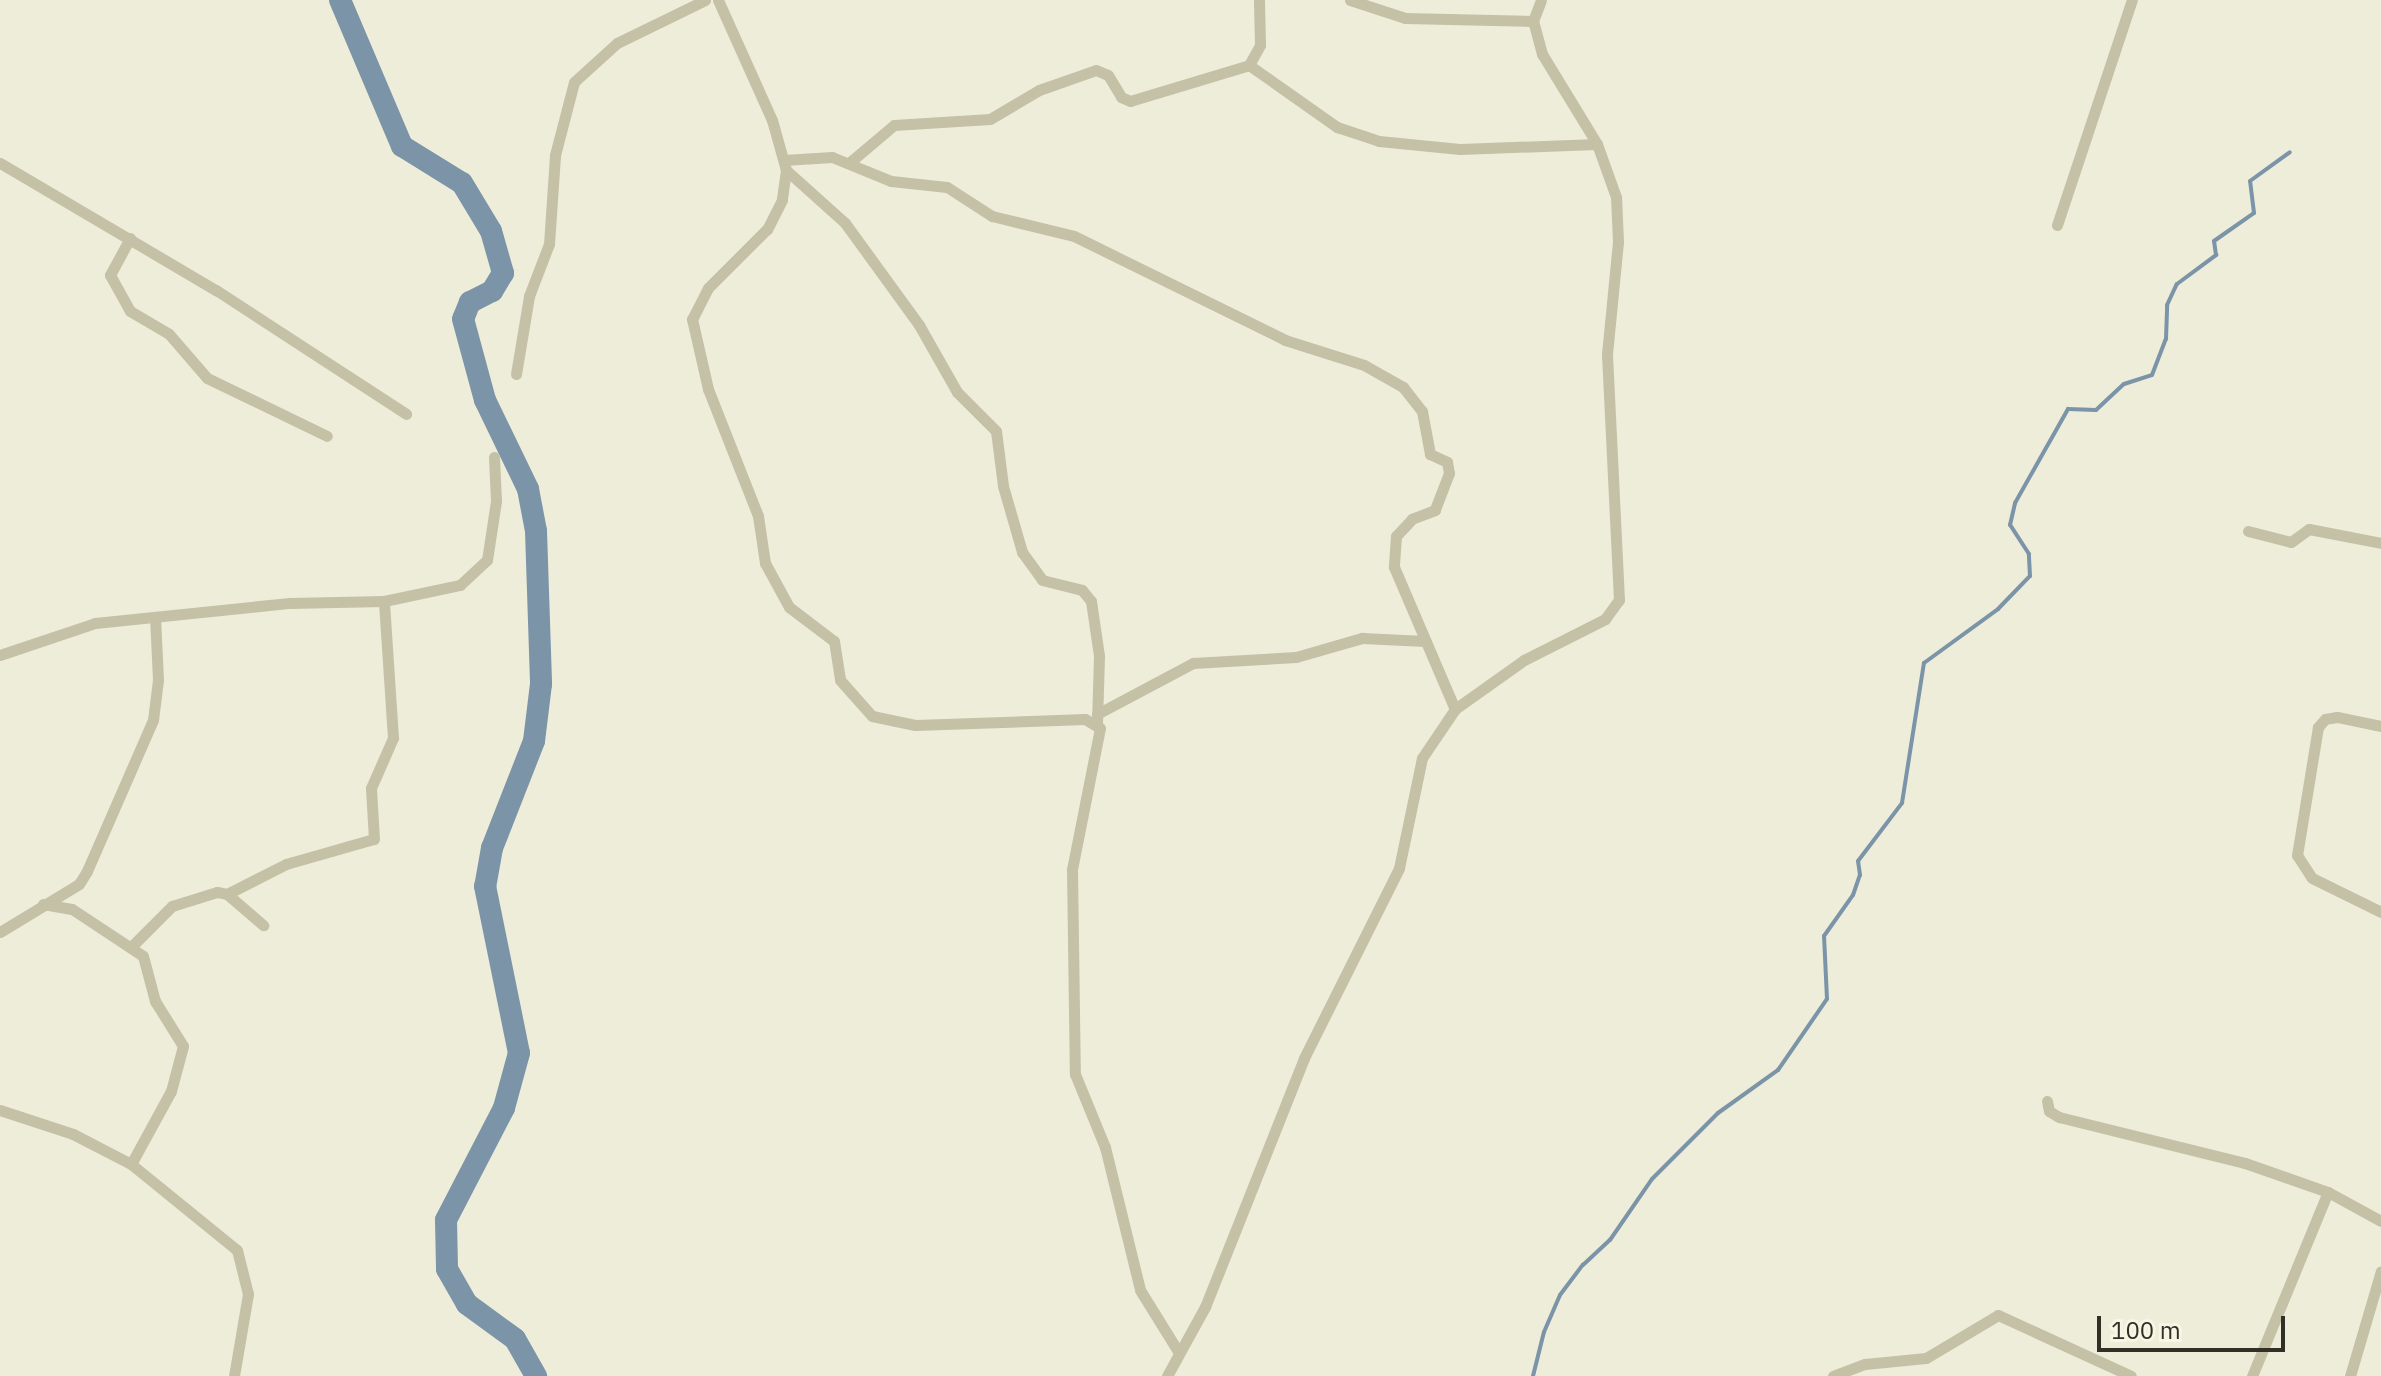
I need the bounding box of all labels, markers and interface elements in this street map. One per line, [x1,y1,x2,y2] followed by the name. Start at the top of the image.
[2101,1300,2289,1350] scale bar
[2111,1314,2181,1346] text: 100 m

